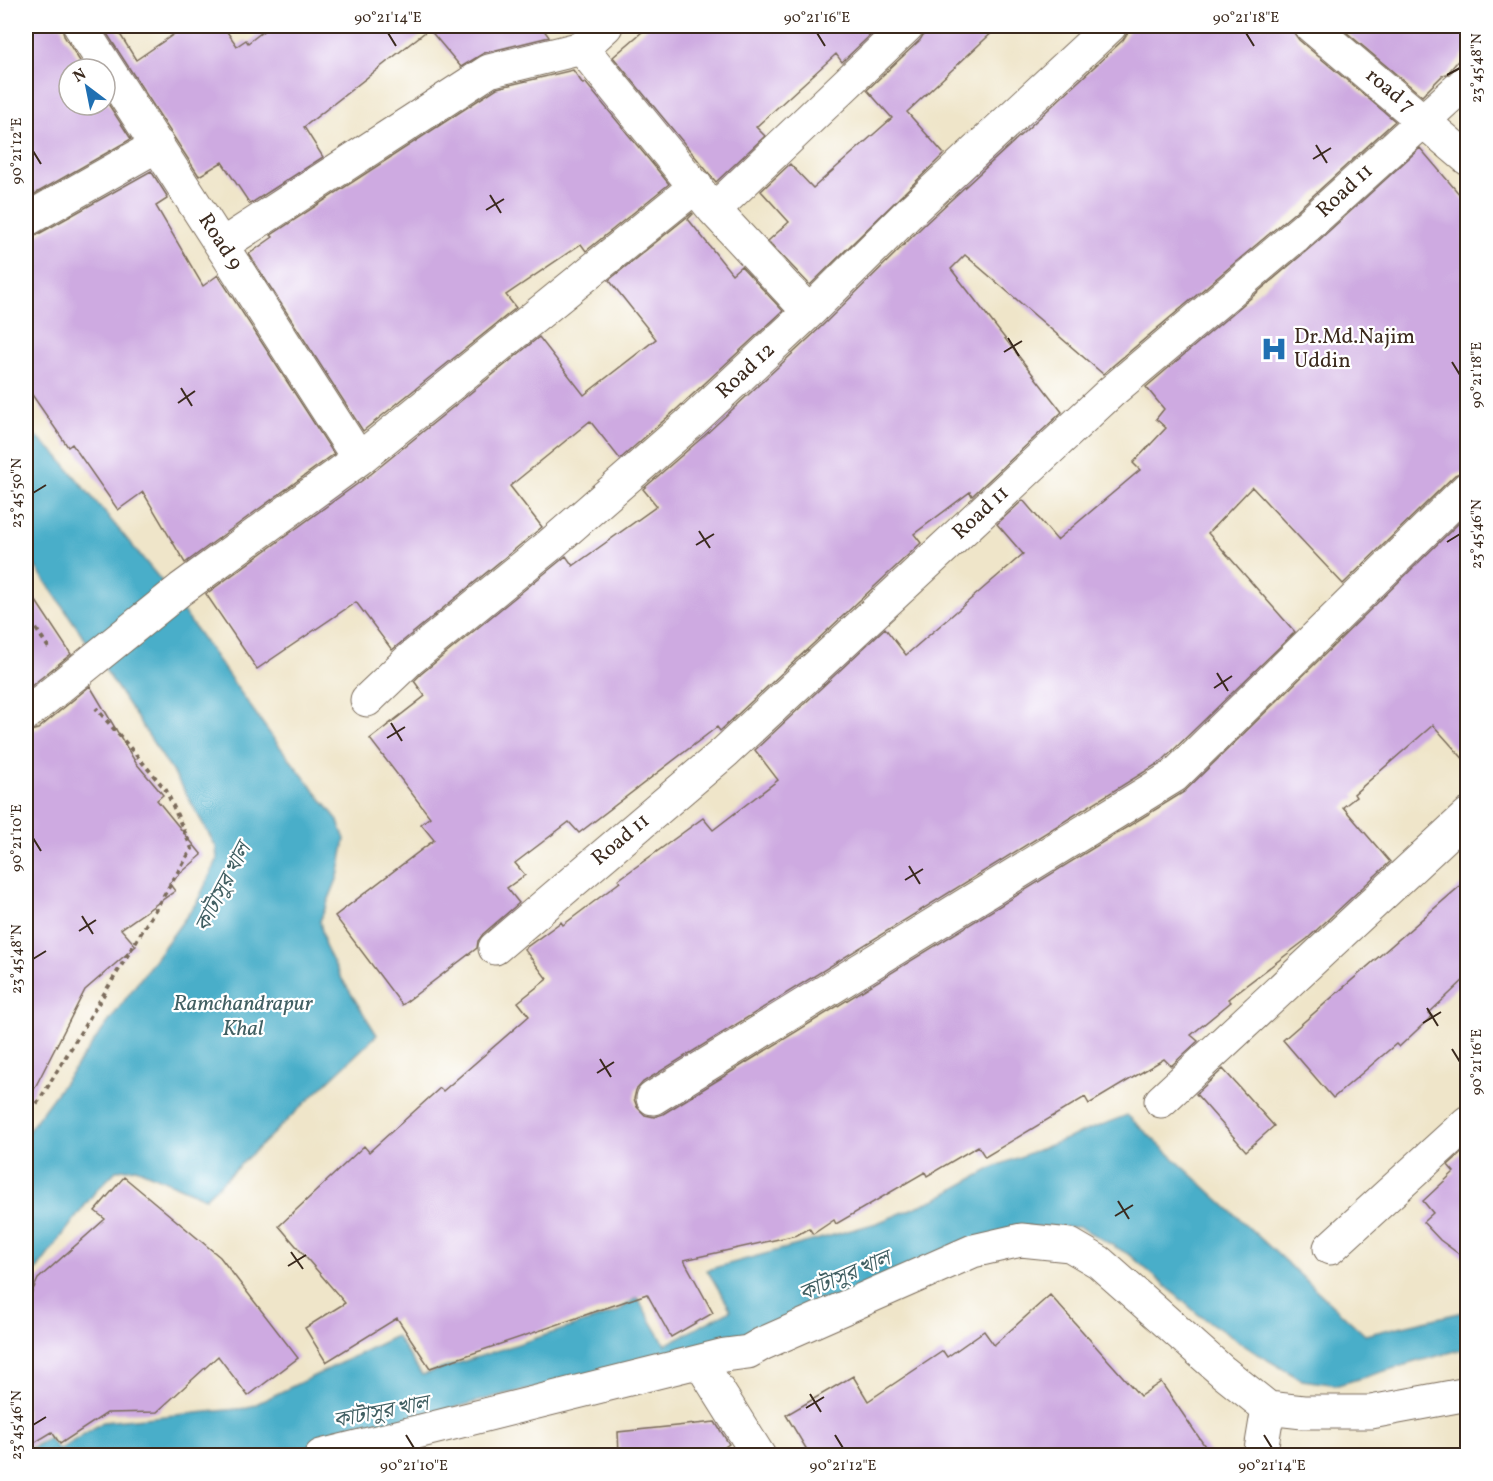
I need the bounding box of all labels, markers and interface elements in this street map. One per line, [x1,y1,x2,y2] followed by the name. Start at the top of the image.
[354,8,422,29] text: 90°21'14"E
[784,8,850,29] text: 90°21'16"E
[1213,8,1279,29] text: 90°21'18"E
[1467,33,1488,103] text: 23°45'48"N
[57,57,117,117] north arrow
[1359,62,1421,120] street label: road 7
[69,63,91,88] text: N
[7,118,28,184] text: 90°21'12"E
[1310,157,1380,225] street label: Road 11
[191,208,249,276] street label: Road 9
[1294,323,1415,376] place label: Dr.Md.Najim Uddin
[1259,334,1289,364] hospital icon: Dr.Md.Najim Uddin
[710,336,782,406] street label: Road 12
[1467,342,1488,408] text: 90°21'18"E
[7,458,28,528] text: 23°45'50"N
[946,479,1016,547] street label: Road 11
[1467,499,1488,569] text: 23°45'46"N
[7,804,28,872] text: 90°21'10"E
[586,807,656,873] street label: Road 11
[188,834,262,938] water label: কাটাসুর খাল
[7,924,28,994] text: 23°45'48"N
[173,989,314,1045] water label: Ramchandrapur Khal
[1467,1029,1488,1095] text: 90°21'16"E
[795,1242,899,1310] water label: কাটাসুর খাল
[331,1388,435,1437] water label: কাটাসুর খাল
[7,1390,28,1460] text: 23°45'46"N
[380,1456,448,1477] text: 90°21'10"E
[810,1456,876,1477] text: 90°21'12"E
[1238,1456,1306,1477] text: 90°21'14"E

